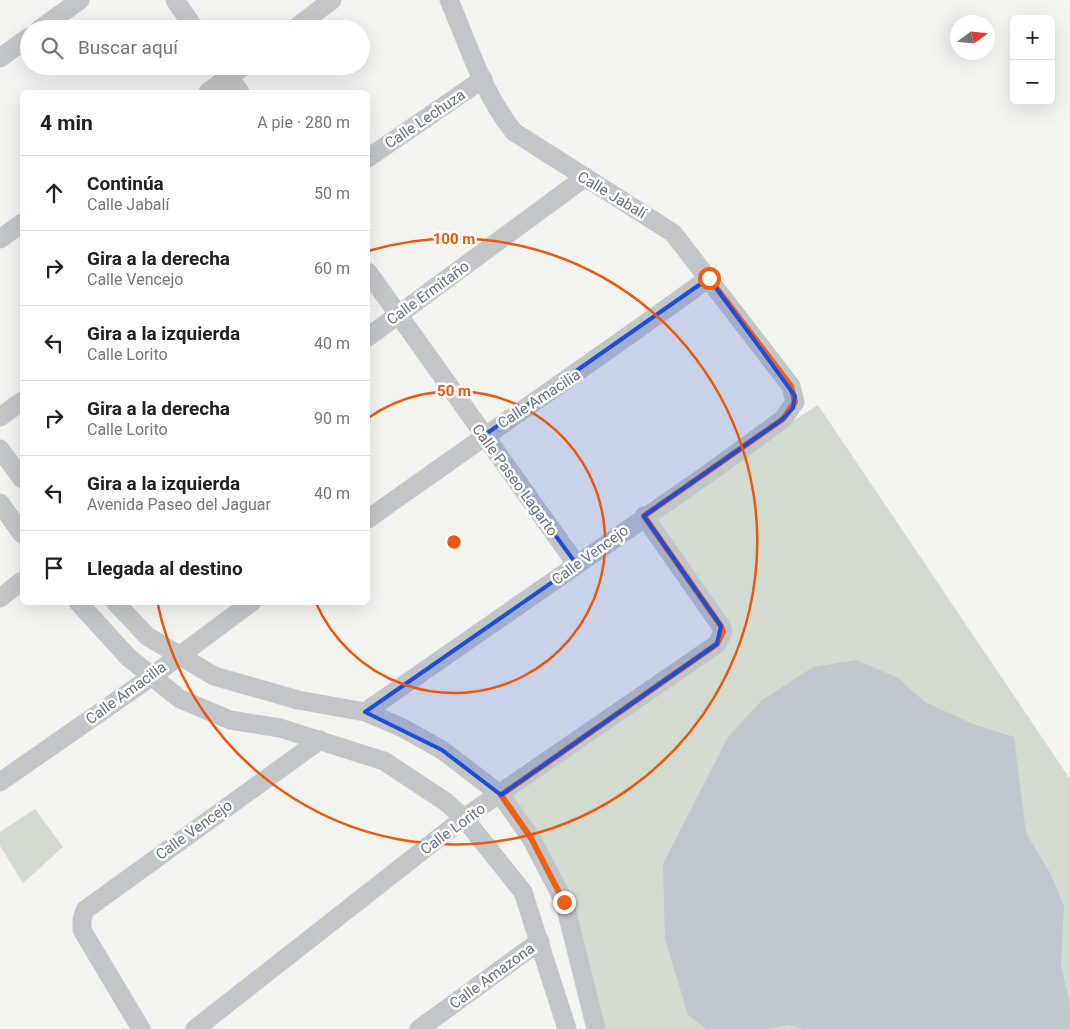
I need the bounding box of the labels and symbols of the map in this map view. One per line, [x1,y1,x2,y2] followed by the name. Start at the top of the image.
[950,15,995,60] north arrow
[381,86,469,152] street label: Calle Lechuza
[574,167,651,223] street label: Calle Jabalí
[433,230,475,248] text: 100 m
[383,257,473,329] street label: Calle Ermitaño
[698,267,721,290] route start
[494,366,584,432] street label: Calle Amacilia
[437,382,471,400] text: 50 m
[468,421,562,539] street label: Calle Paseo Lagarto
[548,521,632,589] street label: Calle Vencejo
[445,533,463,551] centre of rings
[82,658,170,728] street label: Calle Amacilia
[152,796,236,864] street label: Calle Vencejo
[417,800,489,858] street label: Calle Lorito
[553,891,576,914] route end
[446,939,538,1013] street label: Calle Amazona

